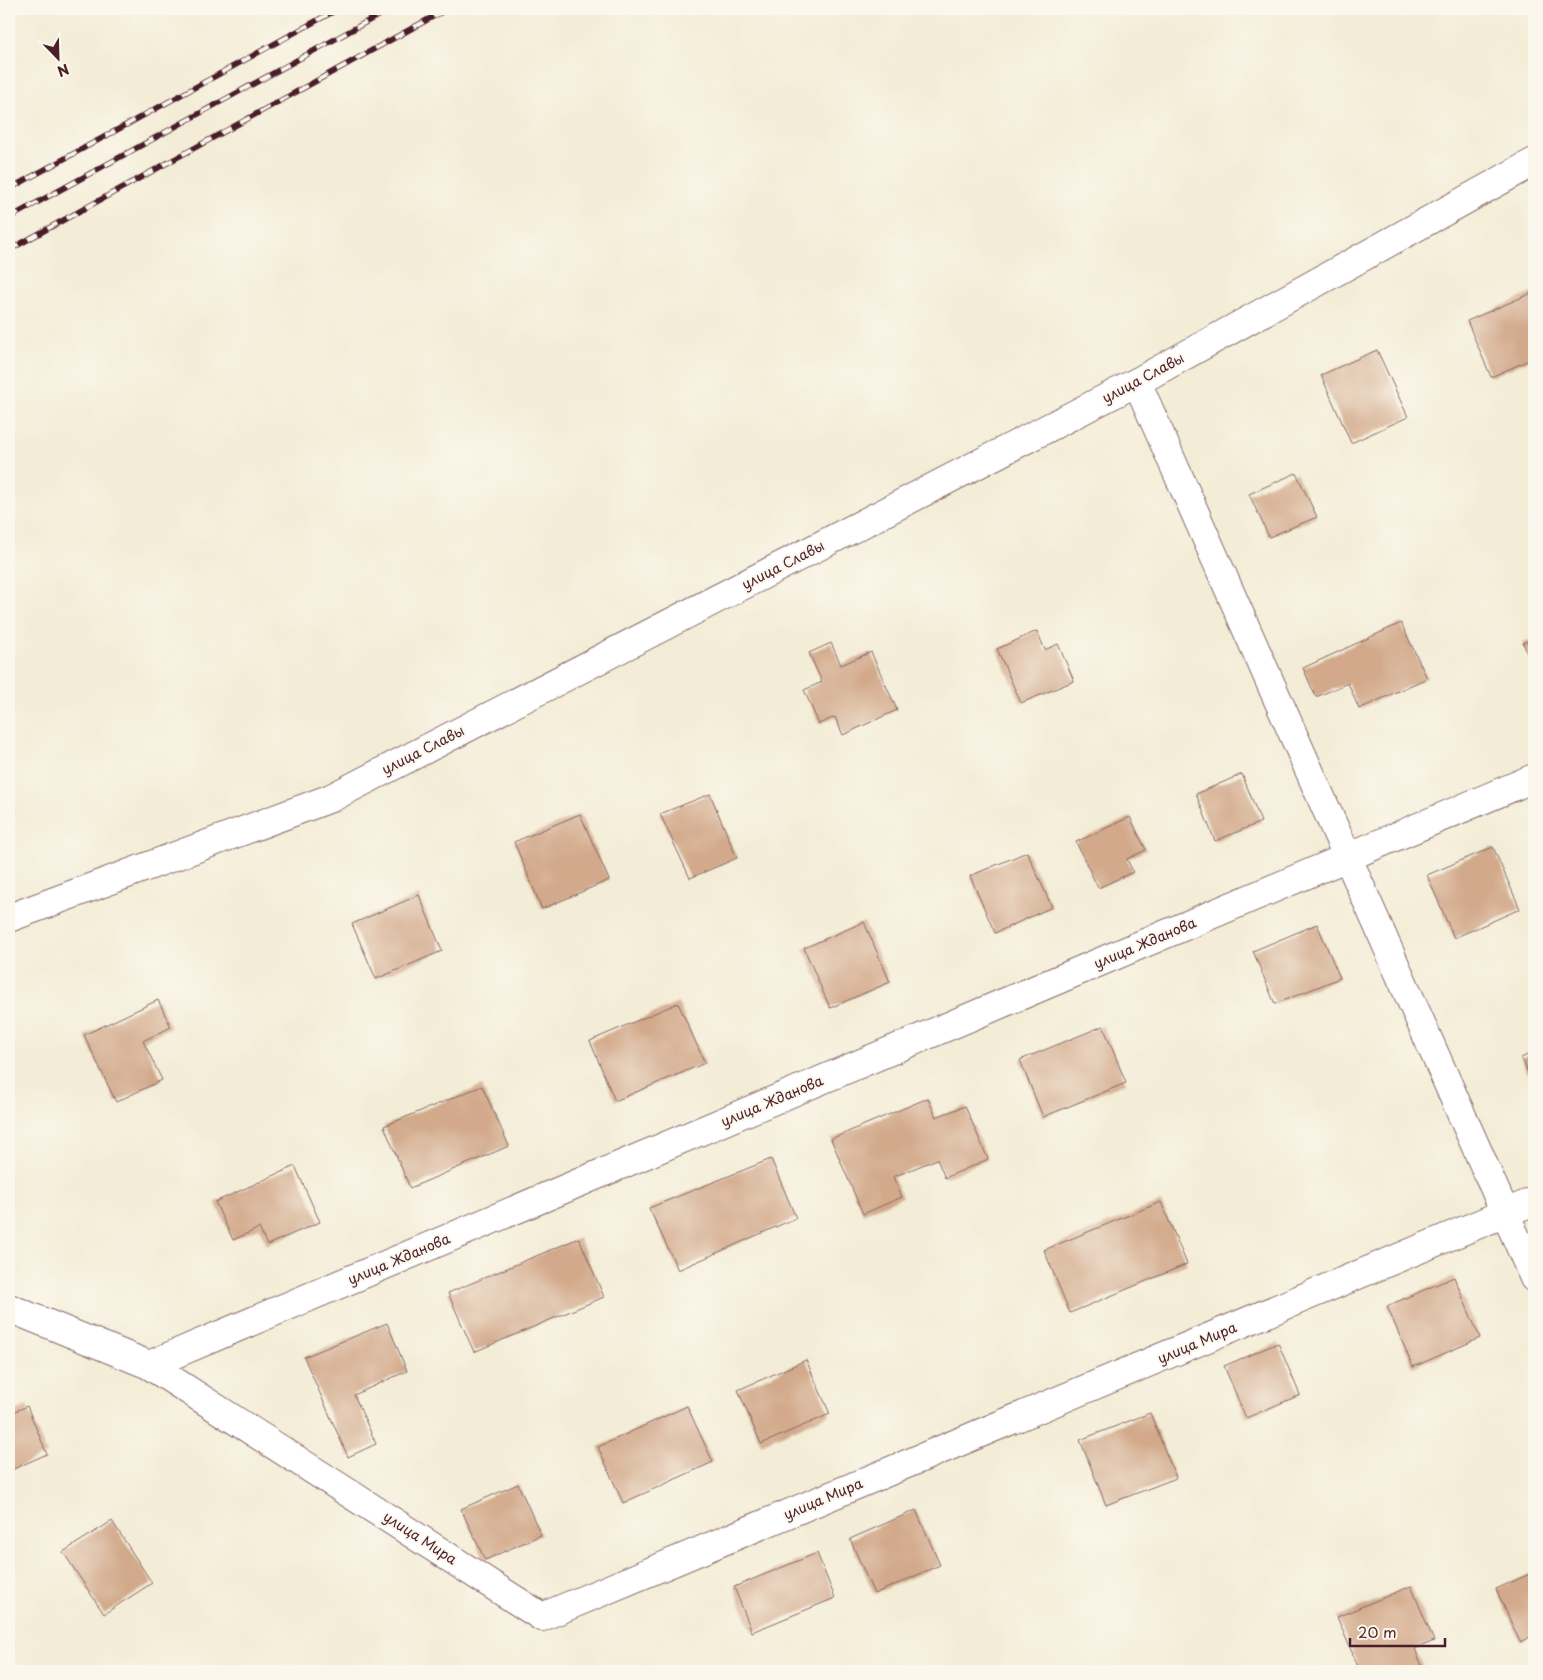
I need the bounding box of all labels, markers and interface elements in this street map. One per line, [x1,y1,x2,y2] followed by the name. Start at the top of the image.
[32,32,82,82] north arrow
[54,59,72,82] text: N
[1098,347,1188,408] street label: улица Славы
[738,535,828,594] street label: улица Славы
[378,720,468,779] street label: улица Славы
[1090,911,1200,974] street label: улица Жданова
[717,1069,827,1132] street label: улица Жданова
[344,1227,454,1290] street label: улица Жданова
[1154,1316,1240,1369] street label: улица Мира
[780,1472,866,1525] street label: улица Мира
[379,1506,462,1569] street label: улица Мира
[1350,1615,1446,1647] scale bar
[1358,1620,1397,1643] text: 20 m

